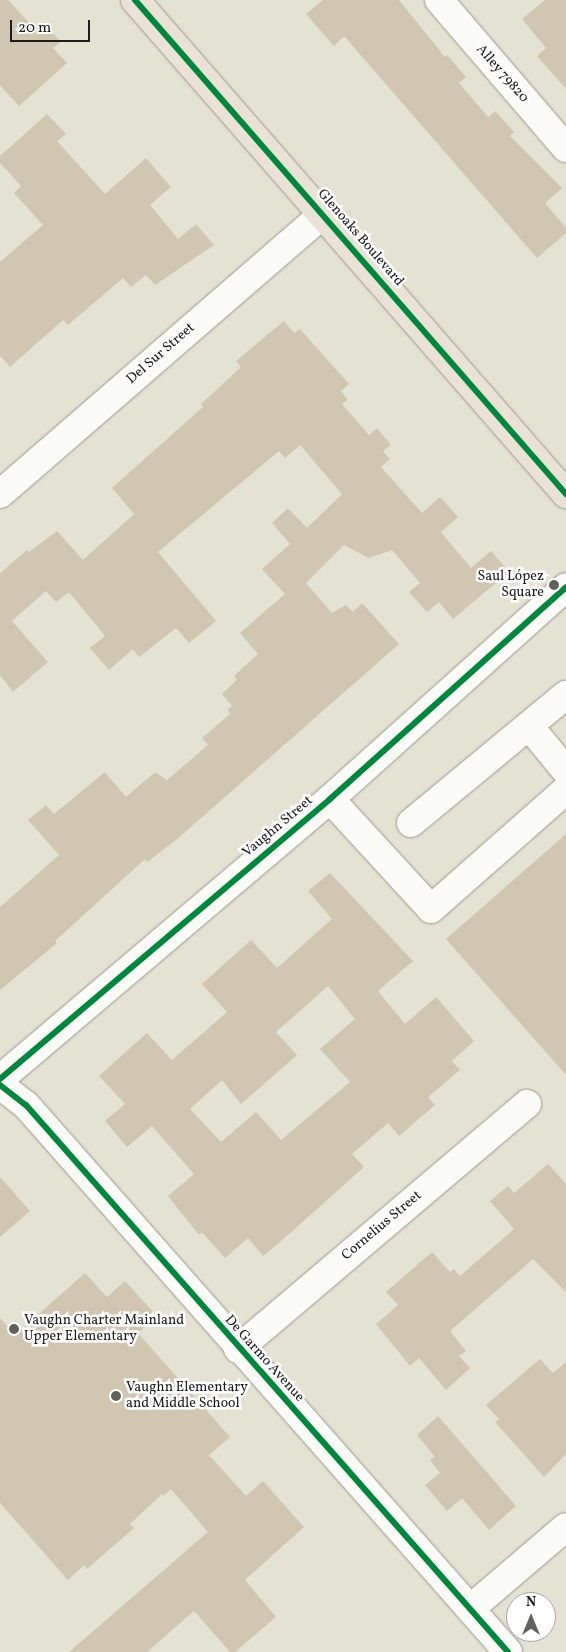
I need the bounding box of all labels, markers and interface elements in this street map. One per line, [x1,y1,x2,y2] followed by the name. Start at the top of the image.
[12,10,92,42] scale bar
[18,18,51,39] text: 20 m
[472,41,532,107] street label: Alley 79820
[313,186,407,290] street label: Glenoaks Boulevard
[123,320,199,388] street label: Del Sur Street
[477,569,544,602] place label: Saul López Square
[548,579,560,591] marker: Saul López Square
[239,793,317,861] street label: Vaughn Street
[339,1188,425,1264] street label: Cornelius Street
[221,1312,307,1406] street label: De Garmo Avenue
[24,1313,184,1345] place label: Vaughn Charter Mainland Upper Elementary
[8,1323,20,1335] marker: Vaughn Charter Mainland Upper Elementary
[126,1380,248,1412] place label: Vaughn Elementary and Middle School
[110,1390,122,1402] marker: Vaughn Elementary and Middle School
[506,1592,556,1642] north arrow
[526,1593,536,1612] text: N

